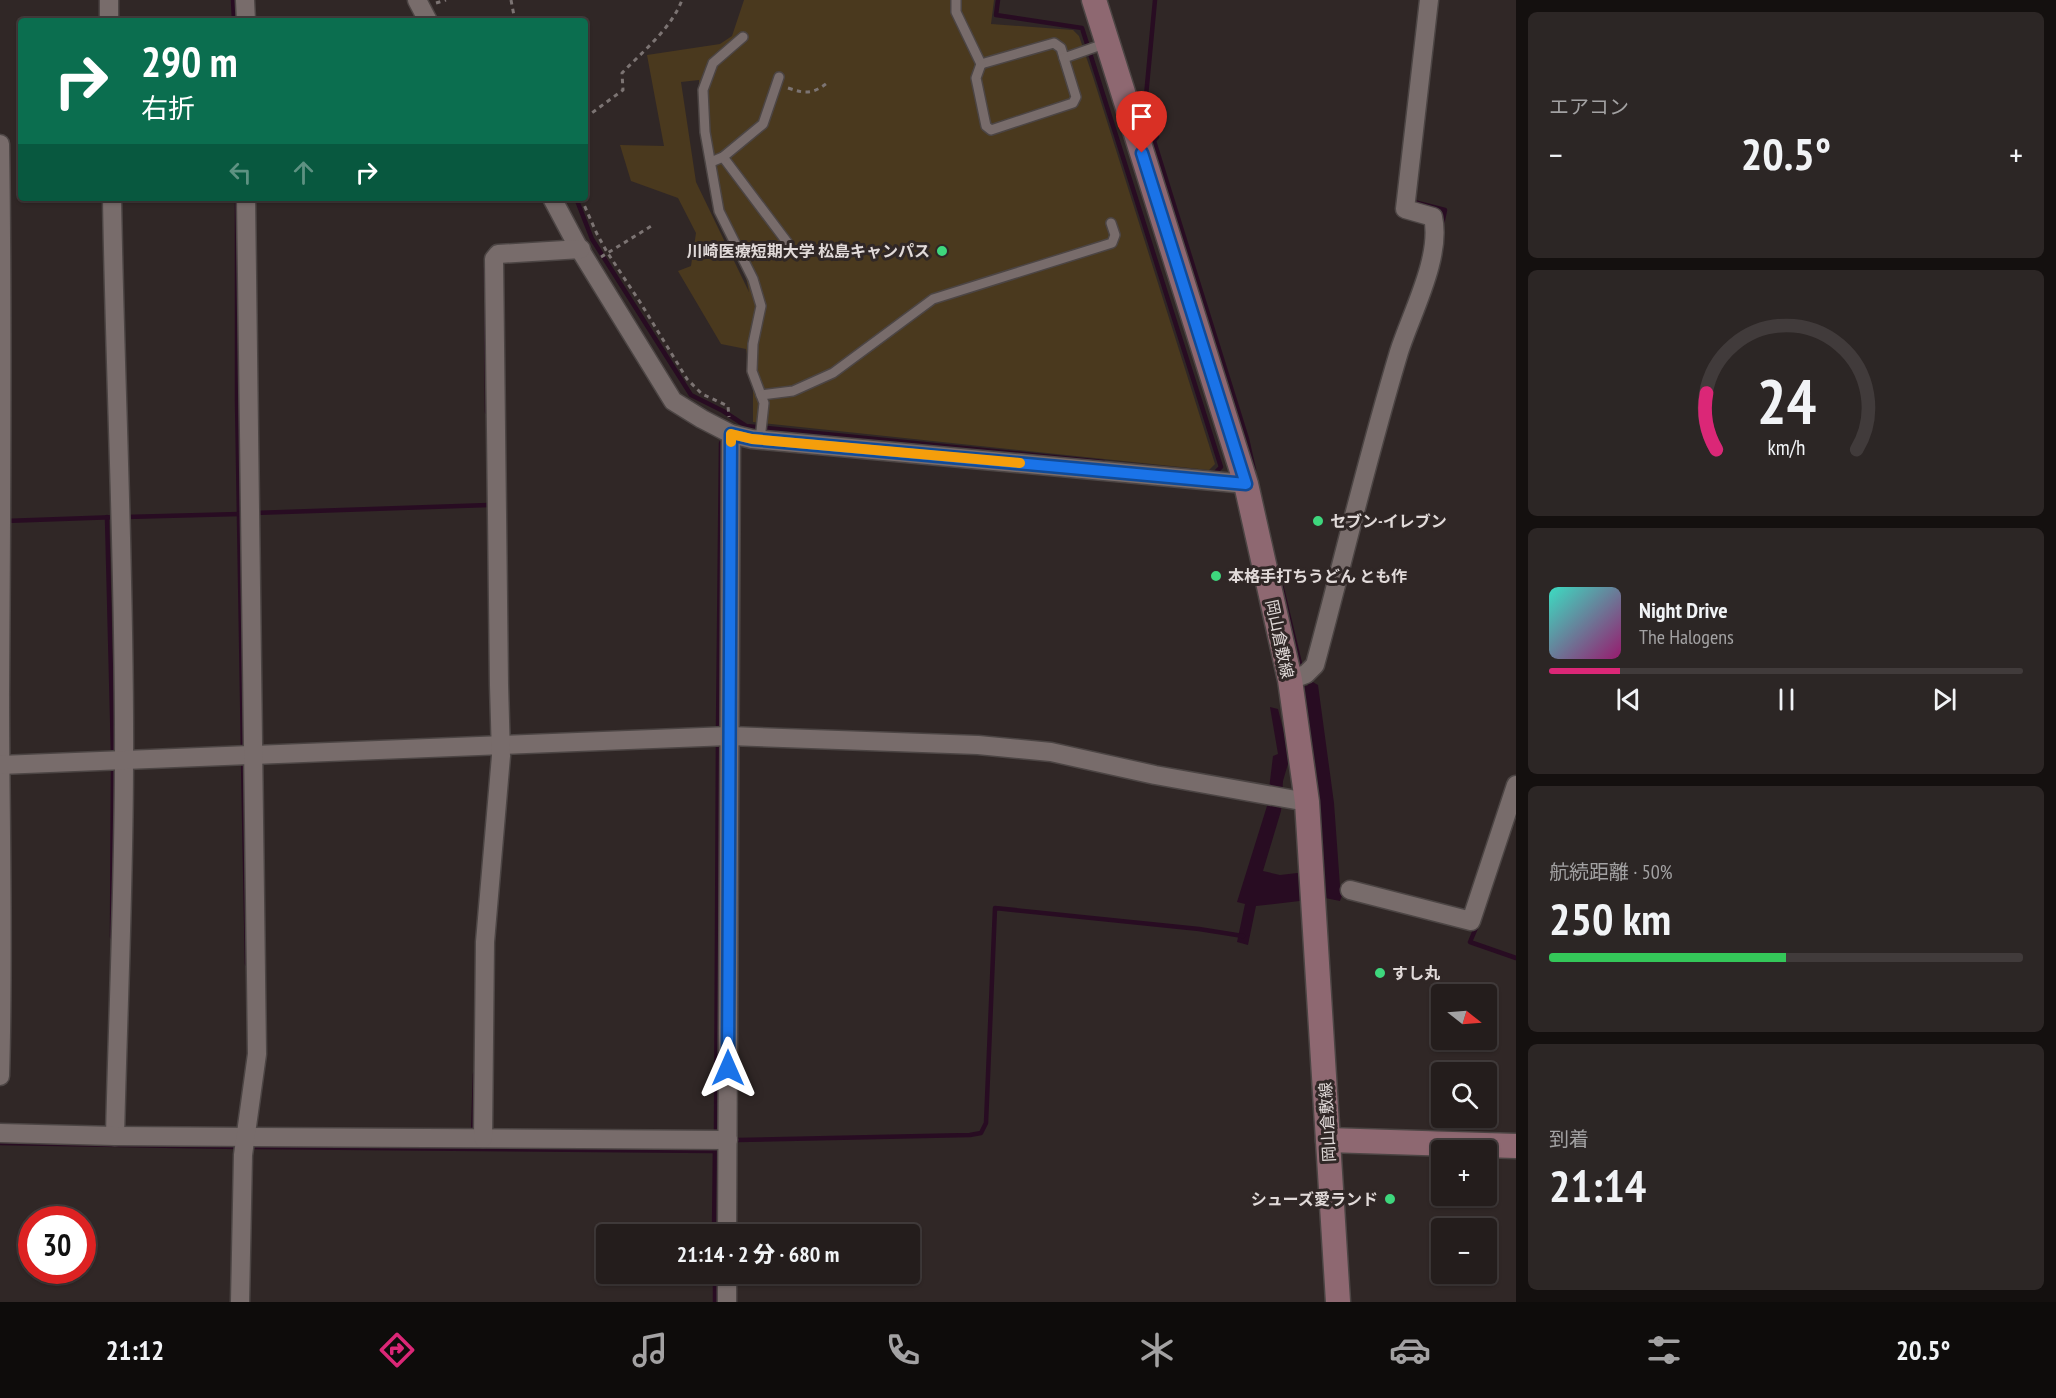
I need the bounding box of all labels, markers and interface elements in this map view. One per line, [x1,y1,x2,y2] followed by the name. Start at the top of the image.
[141,34,238,89] text: 290 m
[42,42,120,120] icon: right
[141,91,195,125] text: 右折
[1116,91,1167,153] pin
[1549,94,1629,120] text: エアコン
[1125,100,1158,133] icon: arrive
[1741,124,1831,182] text: 20.5°
[1549,133,1563,176] text: −
[2009,133,2023,176] text: +
[224,156,257,189] icon: left
[287,156,320,189] icon: ahead
[350,156,383,189] icon: right
[687,241,930,261] place label: 川崎医療短期大学 松島キャンパス
[935,244,949,258] marker: 川崎医療短期大学 松島キャンパス
[1756,360,1816,441] text: 24
[1767,433,1805,461] text: km/h
[1330,511,1447,531] place label: セブン-イレブン
[1311,514,1325,528] marker: セブン-イレブン
[1228,566,1407,586] place label: 本格手打ちうどん とも作
[1209,569,1223,583] marker: 本格手打ちうどん とも作
[1639,596,1728,624] text: Night Drive
[1262,598,1298,680] street label: 岡山倉敷線
[1639,624,1734,650] text: The Halogens
[1612,683,1645,716] icon: previous
[1770,683,1803,716] icon: pause
[1928,683,1961,716] icon: next
[1549,859,1672,885] text: 航続距離 · 50%
[1549,889,1671,947] text: 250 km
[1392,963,1440,983] place label: すし丸
[1373,966,1387,980] marker: すし丸
[1431,984,1497,1050] north arrow
[1431,984,1497,1284] map controls
[696,1036,760,1100] position arrow
[1431,1062,1497,1128] button: search
[1315,1082,1339,1162] street label: 岡山倉敷線
[1549,1126,1589,1152] text: 到着
[1431,1140,1497,1206] button: +
[1549,1156,1646,1214] text: 21:14
[1251,1189,1378,1209] place label: シューズ愛ランド
[1383,1192,1397,1206] marker: シューズ愛ランド
[18,1206,96,1284] speed limit sign: 30
[1431,1218,1497,1284] button: −
[677,1240,839,1268] text: 21:14 · 2 分 · 680 m
[376,1329,418,1371] icon: directions
[629,1329,671,1371] icon: music
[882,1329,924,1371] icon: phone
[1136,1329,1178,1371] icon: climate
[1389,1329,1431,1371] icon: car
[1643,1329,1685,1371] icon: filters
[106,1333,164,1367] text: 21:12
[1896,1333,1950,1367] text: 20.5°

